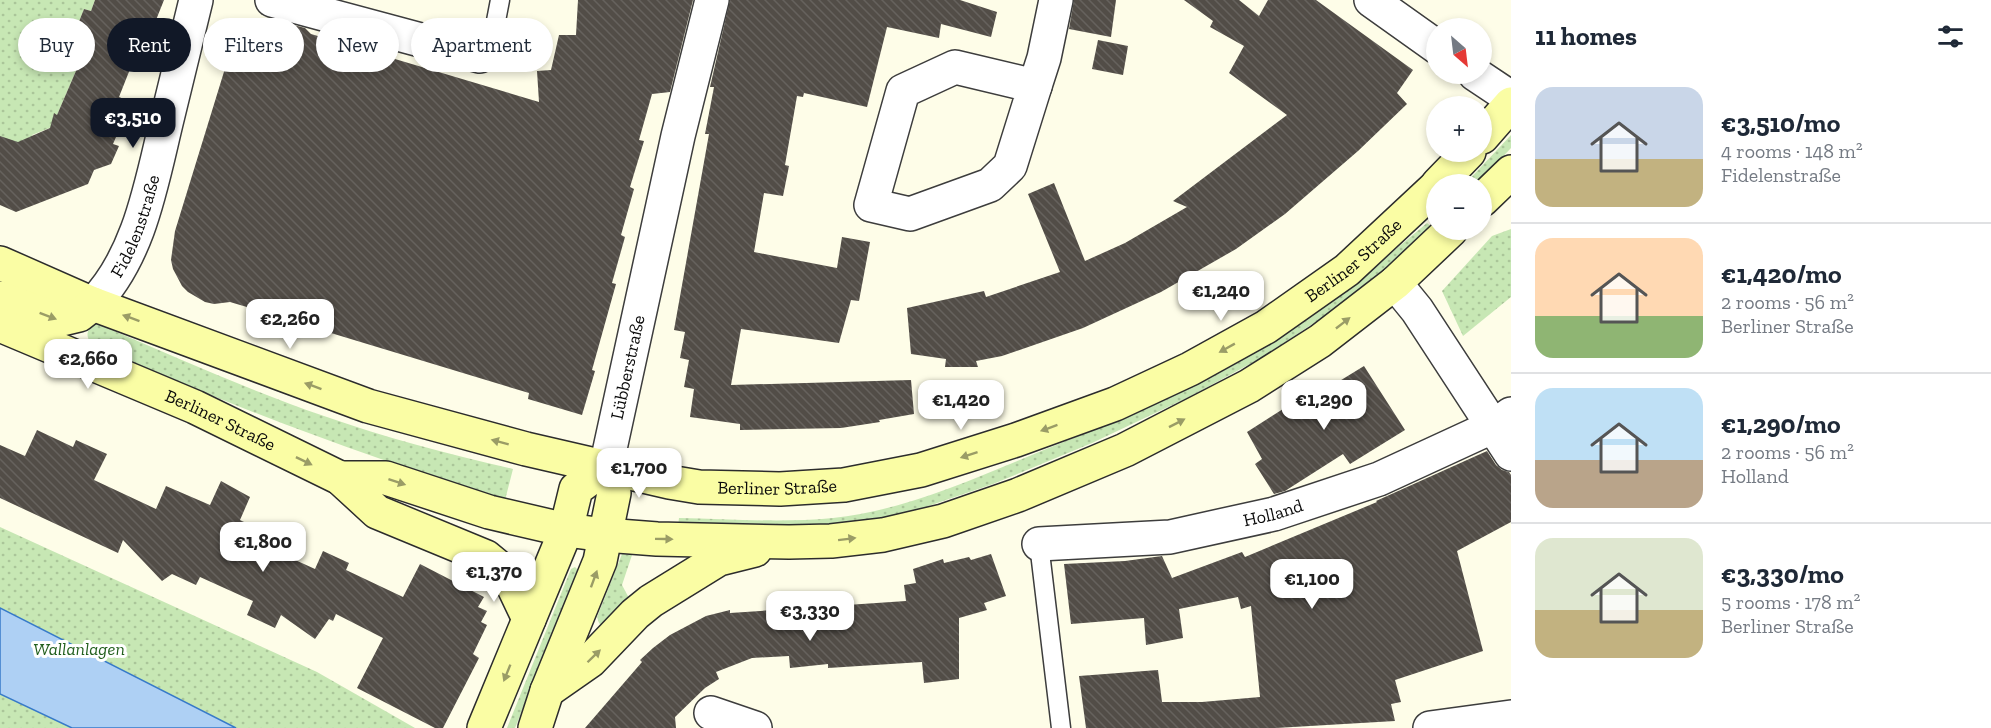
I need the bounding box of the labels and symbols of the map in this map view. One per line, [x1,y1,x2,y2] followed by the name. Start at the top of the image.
[1426,18,1492,84] north arrow
[84,98,182,149] pin: €3,510
[106,173,164,281] street label: Fidelenstraße
[1301,214,1406,307] street label: Berliner Straße
[1172,271,1270,322] pin: €1,240
[241,299,339,350] pin: €2,260
[39,311,57,321] one-way arrow
[122,312,140,322] one-way arrow
[606,313,650,422] street label: Lübberstraße
[1336,317,1351,329] one-way arrow
[39,339,137,390] pin: €2,660
[1218,343,1235,353] one-way arrow
[304,380,322,390] one-way arrow
[912,380,1010,431] pin: €1,420
[1275,380,1373,431] pin: €1,290
[162,385,279,456] street label: Berliner Straße
[1168,418,1185,428] one-way arrow
[1040,423,1058,433] one-way arrow
[491,437,509,446] one-way arrow
[590,448,688,499] pin: €1,700
[960,451,978,460] one-way arrow
[296,456,313,465] one-way arrow
[717,474,837,500] street label: Berliner Straße
[389,478,407,487] one-way arrow
[1241,494,1306,531] street label: Holland
[214,522,312,573] pin: €1,800
[654,534,673,544] one-way arrow
[838,534,857,544] one-way arrow
[445,552,543,603] pin: €1,370
[1263,559,1361,610] pin: €1,100
[589,569,599,587] one-way arrow
[761,591,859,642] pin: €3,330
[33,638,125,660] park label: Wallanlagen
[587,649,602,663] one-way arrow
[502,664,512,682] one-way arrow

